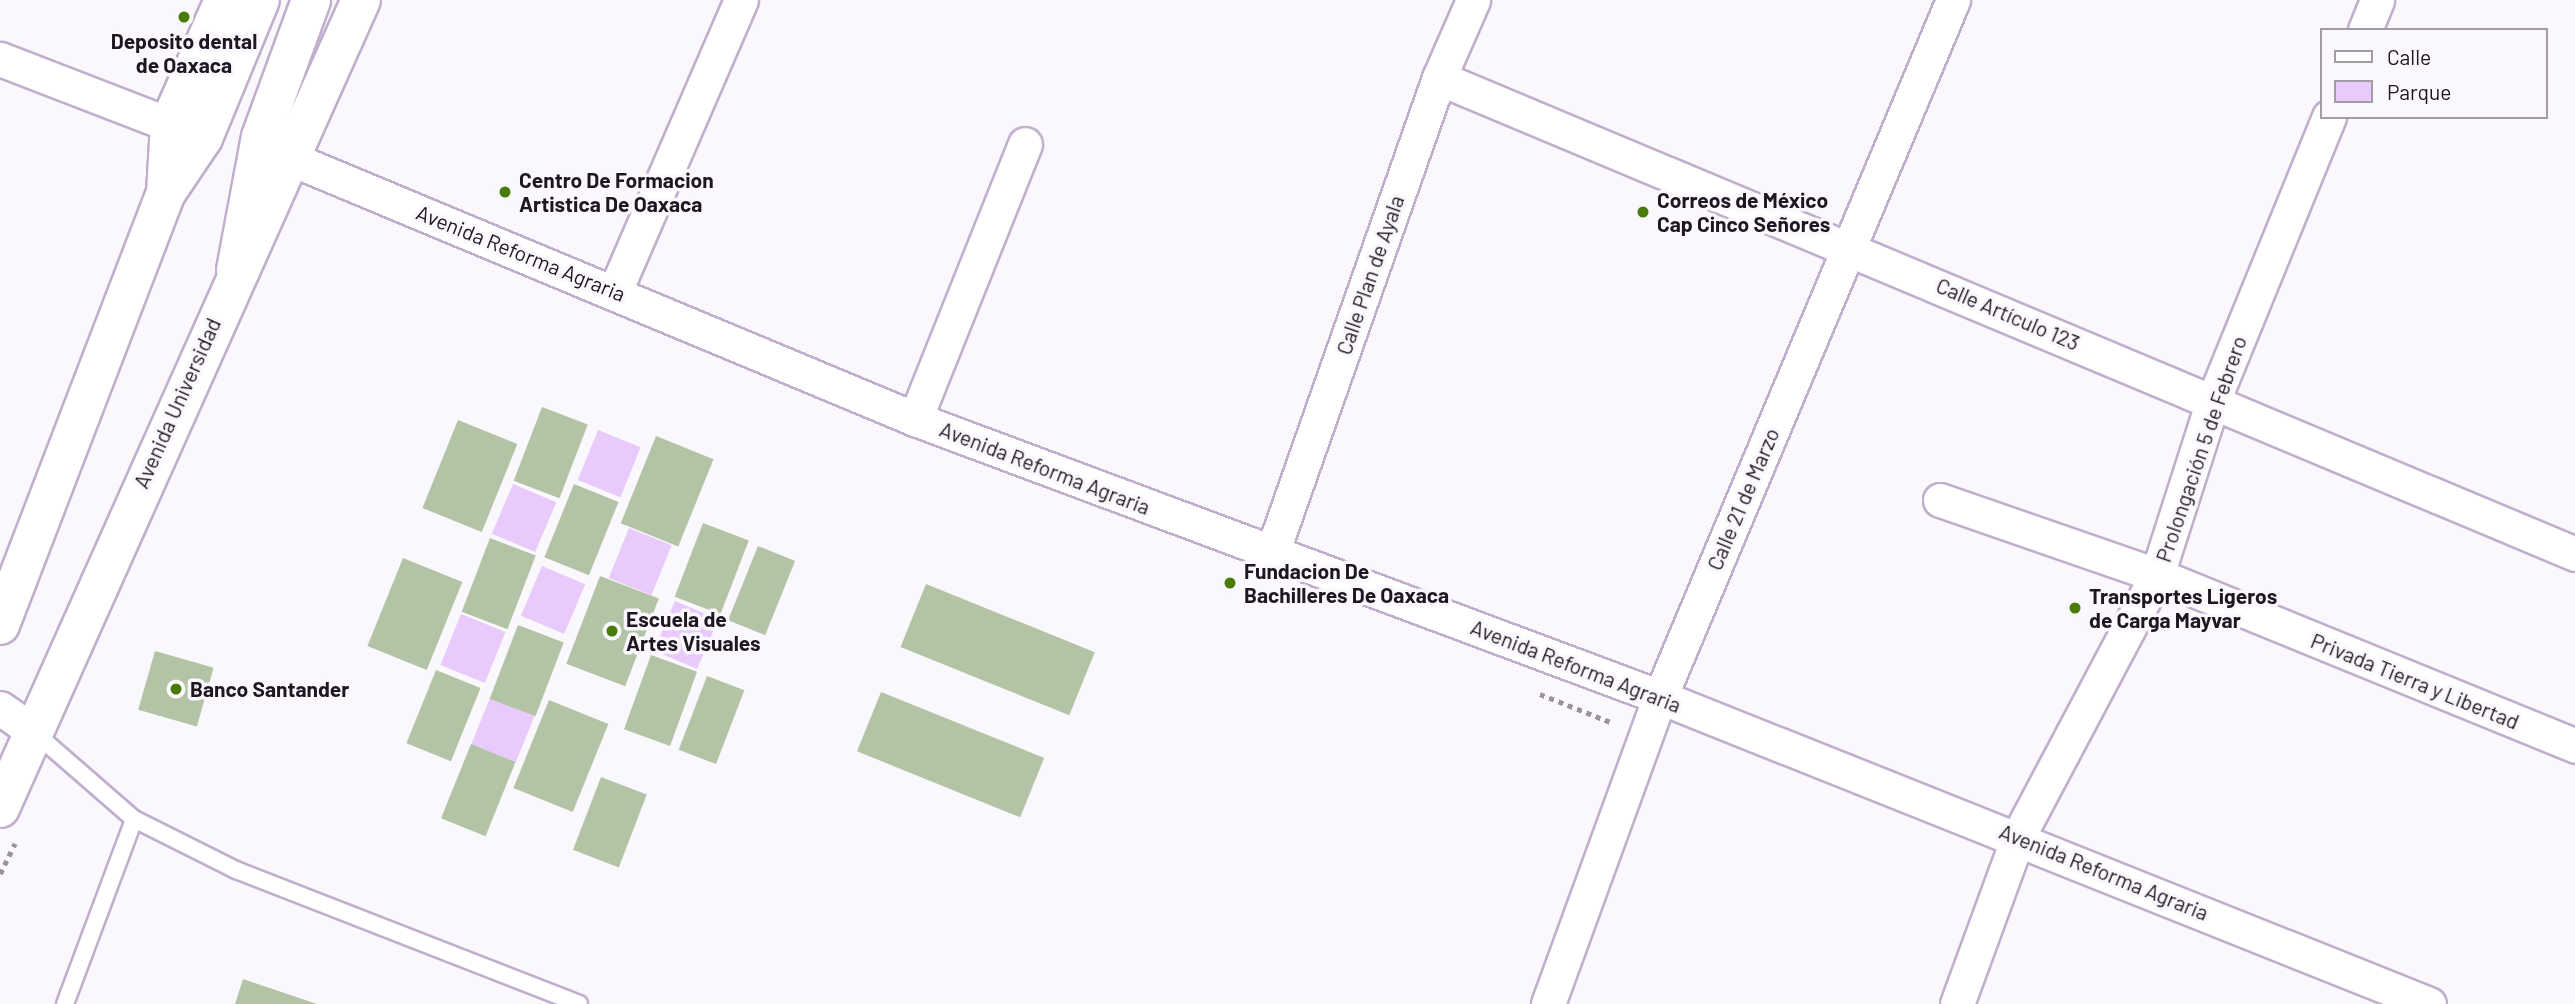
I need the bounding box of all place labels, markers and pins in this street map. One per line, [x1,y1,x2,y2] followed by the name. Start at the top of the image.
[176,9,192,25] marker: Deposito dental de Oaxaca
[111,28,257,78] place label: Deposito dental de Oaxaca
[519,167,714,217] place label: Centro De Formacion Artistica De Oaxaca
[497,184,513,200] marker: Centro De Formacion Artistica De Oaxaca
[1657,187,1830,237] place label: Correos de México Cap Cinco Señores
[1635,204,1651,220] marker: Correos de México Cap Cinco Señores
[1244,558,1449,608] place label: Fundacion De Bachilleres De Oaxaca
[1222,575,1238,591] marker: Fundacion De Bachilleres De Oaxaca
[2089,583,2277,633] place label: Transportes Ligeros de Carga Mayvar
[2067,600,2083,616] marker: Transportes Ligeros de Carga Mayvar
[626,606,761,656] place label: Escuela de Artes Visuales
[604,623,620,639] marker: Escuela de Artes Visuales
[190,676,349,702] place label: Banco Santander
[168,681,184,697] marker: Banco Santander

